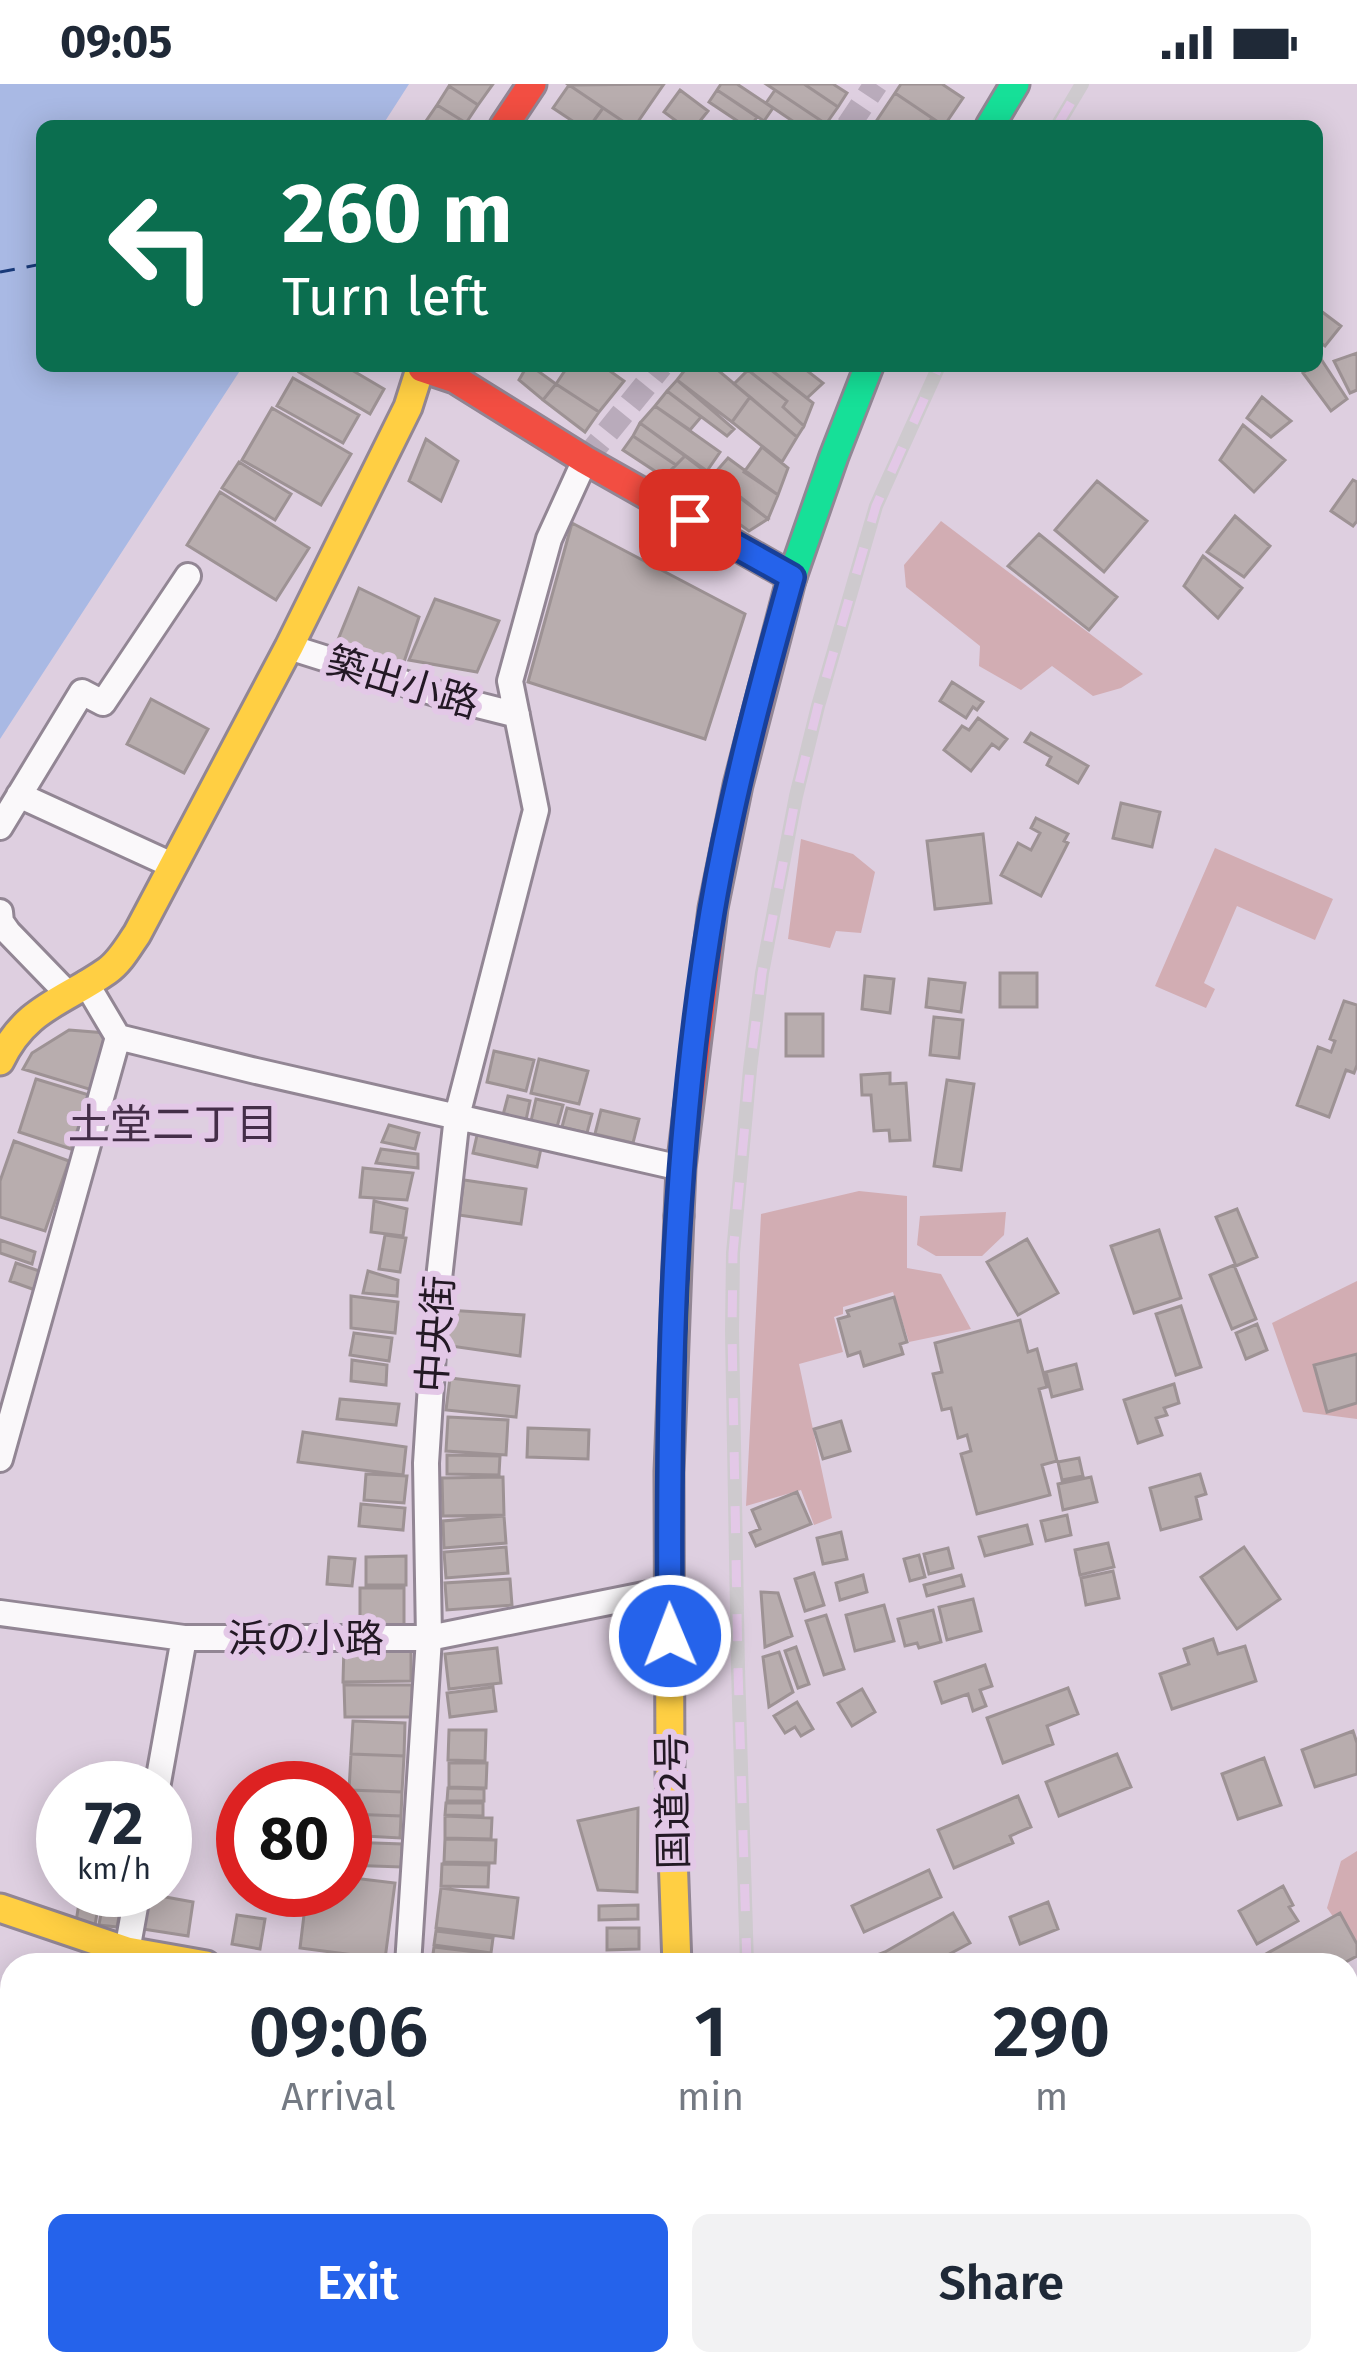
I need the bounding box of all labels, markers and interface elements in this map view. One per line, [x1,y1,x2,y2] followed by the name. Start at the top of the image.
[60,15,172,69] text: 09:05
[282,163,513,264] text: 260 m
[84,168,240,324] icon: left
[282,265,489,329] text: Turn left
[639,469,741,571] pin
[657,487,723,553] icon: arrive
[321,638,484,728] street label: 築出小路
[68,1100,278,1150] district label: 土堂二丁目
[409,1274,463,1394] street label: 中央街
[607,1573,733,1699] position arrow
[228,1616,384,1662] street label: 浜の小路
[649,1732,697,1870] street label: 国道2号
[216,1761,372,1917] speed limit sign: 80
[85,1788,143,1860] text: 72
[77,1851,151,1887] text: km/h
[249,1989,428,2075] text: 09:06
[694,1989,727,2075] text: 1
[993,1989,1110,2075] text: 290
[281,2074,396,2120] text: Arrival
[677,2074,744,2120] text: min
[1035,2074,1068,2120] text: m
[48,2214,668,2352] button: Exit
[692,2214,1311,2352] button: Share

